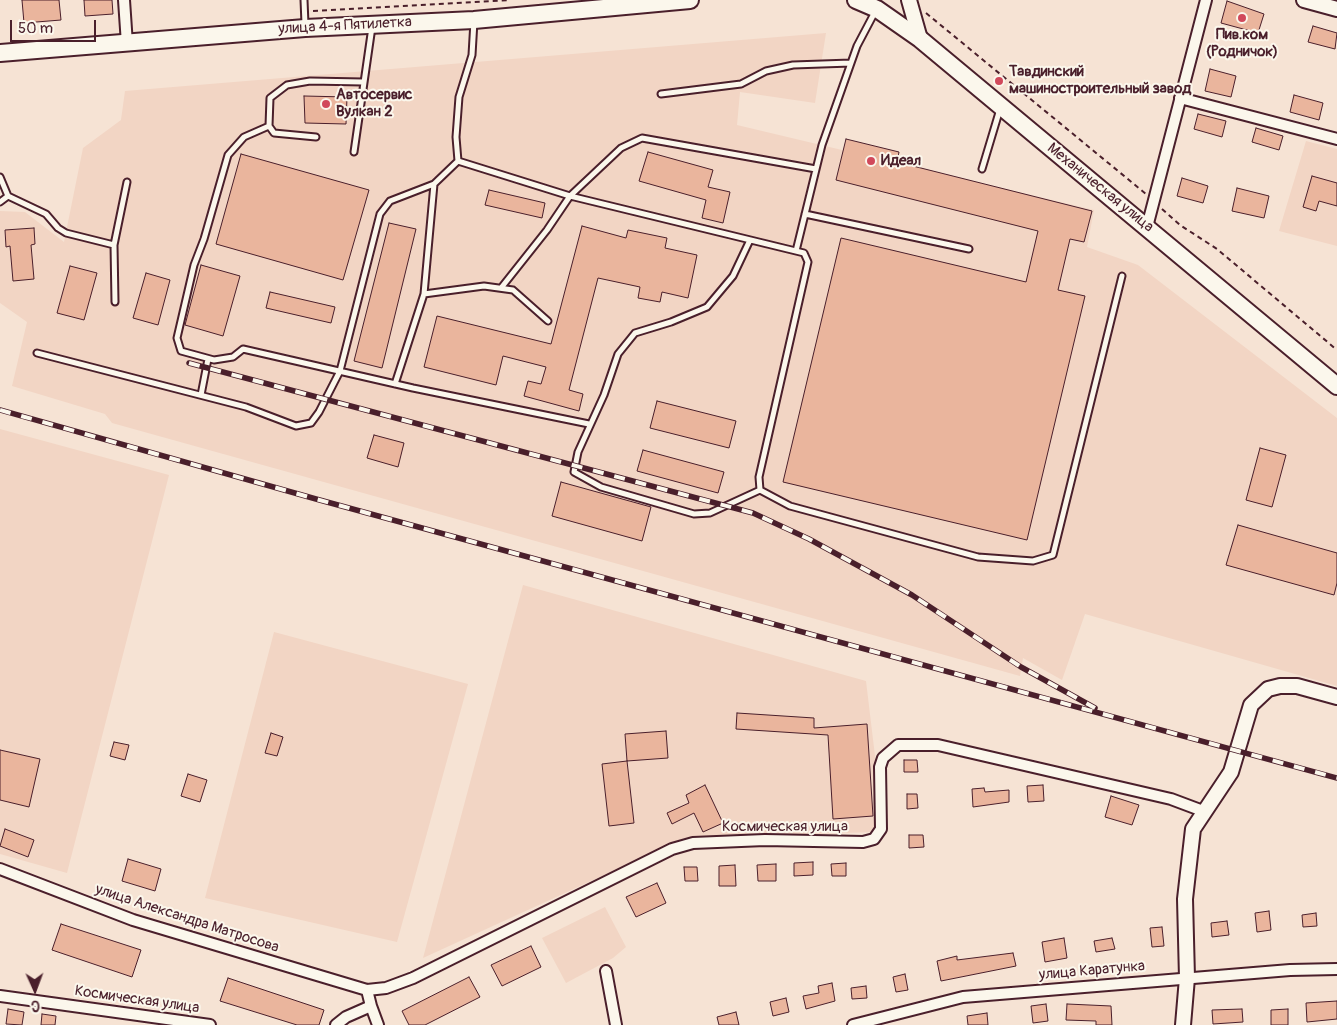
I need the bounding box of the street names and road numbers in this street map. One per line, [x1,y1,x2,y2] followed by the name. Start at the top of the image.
[278,14,412,38] street label: улица 4-я Пятилетка
[1043,140,1157,236] street label: Механическая улица
[722,818,848,836] street label: Космическая улица
[93,881,281,957] street label: улица Александра Матросова
[1038,957,1146,985] street label: улица Каратунка
[73,982,201,1018] street label: Космическая улица

